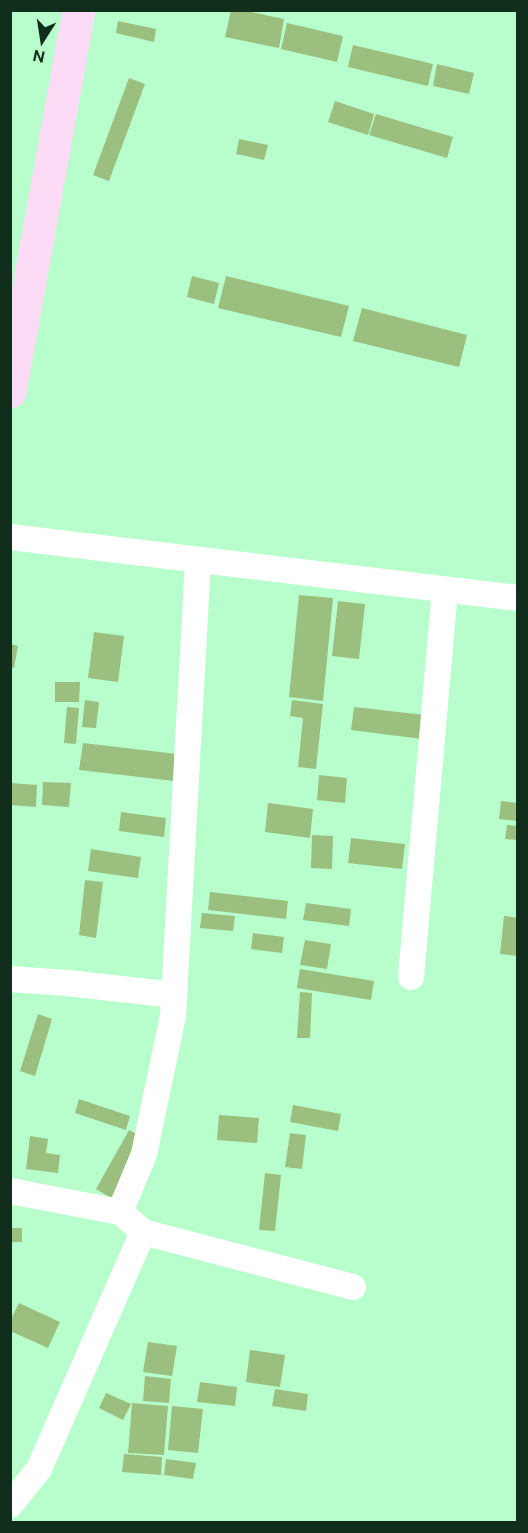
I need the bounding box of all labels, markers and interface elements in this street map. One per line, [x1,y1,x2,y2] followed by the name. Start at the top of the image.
[12,12,72,72] north arrow
[31,45,47,68] text: N

